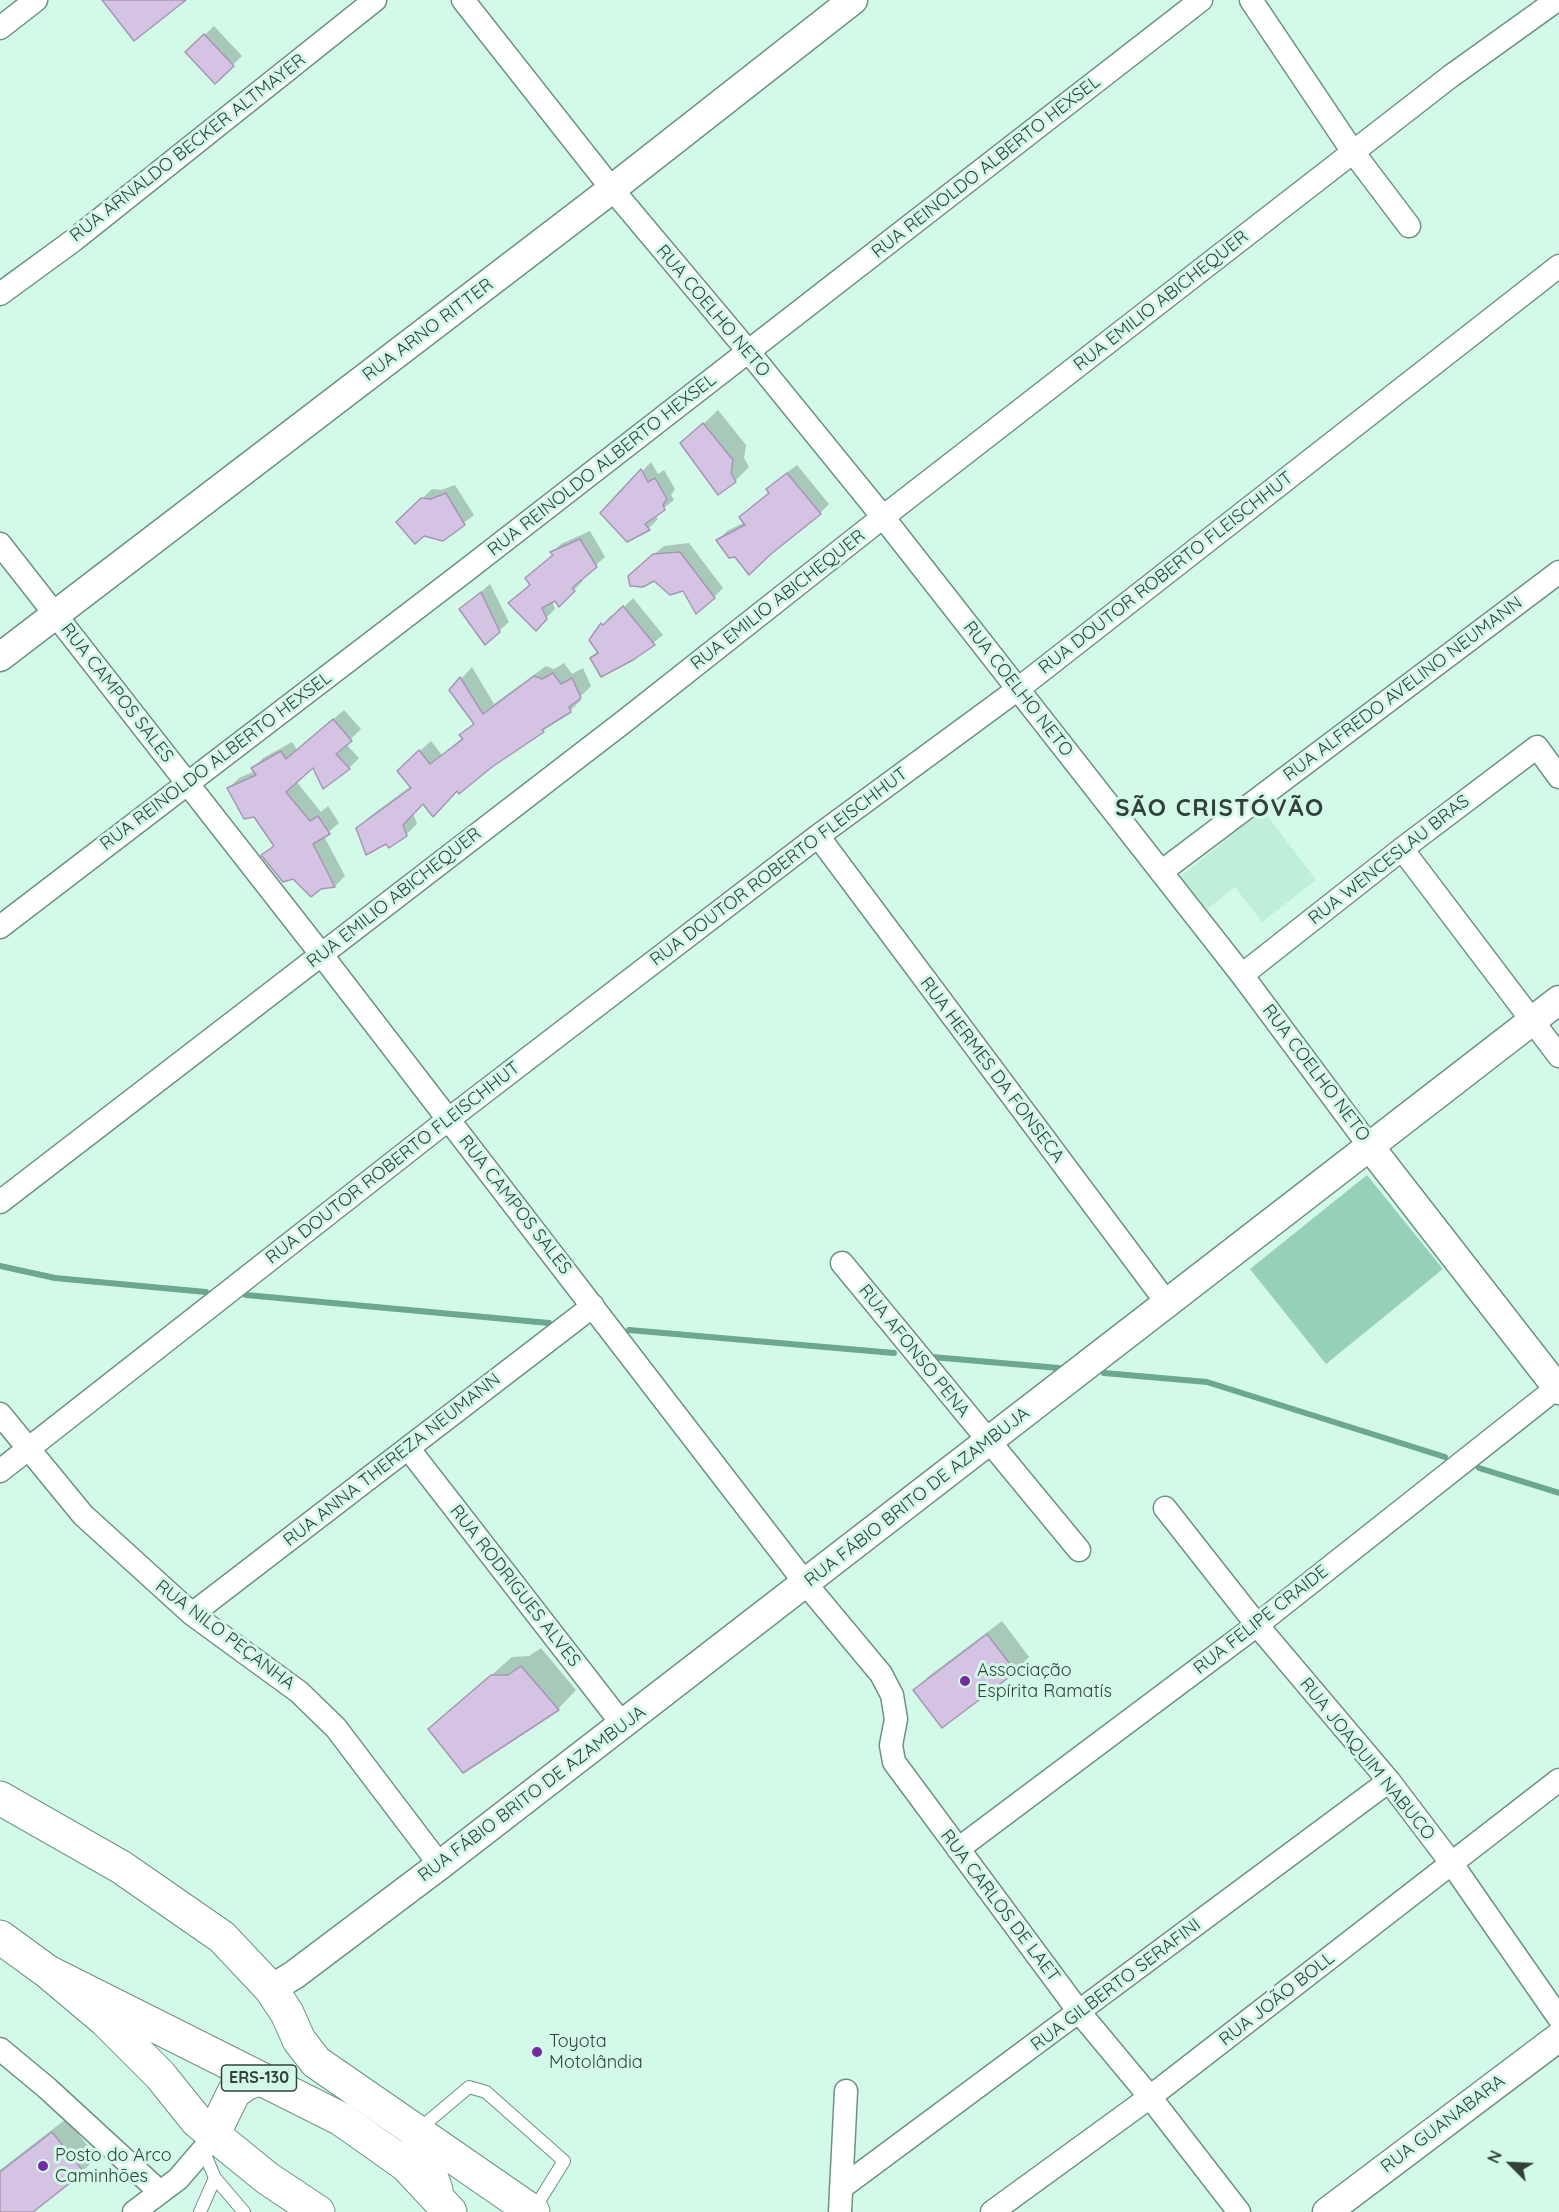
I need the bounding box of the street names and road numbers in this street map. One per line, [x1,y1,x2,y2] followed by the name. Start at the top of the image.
[66,49,310,247] street label: RUA ARNALDO BECKER ALTMAYER
[867,71,1105,263] street label: RUA REINOLDO ALBERTO HEXSEL
[1069,226,1253,376] street label: RUA EMILIO ABICHEQUER
[651,241,775,381] street label: RUA COELHO NETO
[358,274,498,386] street label: RUA ARNO RITTER
[483,369,721,561] street label: RUA REINOLDO ALBERTO HEXSEL
[1035,467,1297,679] street label: RUA DOUTOR ROBERTO FLEISCHHUT
[686,525,870,675] street label: RUA EMILIO ABICHEQUER
[1279,592,1527,786] street label: RUA ALFREDO AVELINO NEUMANN
[958,617,1078,761] street label: RUA COELHO NETO
[56,619,178,767] street label: RUA CAMPOS SALES
[96,667,336,855] street label: RUA REINOLDO ALBERTO HEXSEL
[646,763,912,971] street label: RUA DOUTOR ROBERTO FLEISCHHUT
[1304,790,1474,930] street label: RUA WENCESLAU BRAS
[302,823,486,973] street label: RUA EMILIO ABICHEQUER
[915,973,1069,1167] street label: RUA HERMES DA FONSECA
[1257,1000,1375,1146] street label: RUA COELHO NETO
[262,1057,524,1269] street label: RUA DOUTOR ROBERTO FLEISCHHUT
[454,1131,576,1279] street label: RUA CAMPOS SALES
[854,1280,974,1422] street label: RUA AFONSO PENA
[279,1369,505,1551] street label: RUA ANNA THEREZA NEUMANN
[800,1403,1034,1591] street label: RUA FÁBIO BRITO DE AZAMBUJA
[445,1501,585,1671] street label: RUA RODRIGUES ALVES
[1189,1561,1333,1679] street label: RUA FELIPE CRAIDE
[151,1576,299,1694] street label: RUA NILO PEÇANHA
[1295,1673,1439,1845] street label: RUA JOAQUIM NABUCO
[414,1701,650,1887] street label: RUA FÁBIO BRITO DE AZAMBUJA
[936,1826,1064,1986] street label: RUA CARLOS DE LAET
[1027,1914,1205,2056] street label: RUA GILBERTO SERAFINI
[1215,1947,1339,2051] street label: RUA JOÃO BOLL
[222,2065,296,2091] road number: ERS-130
[1377,2070,1509,2178] street label: RUA GUANABARA

